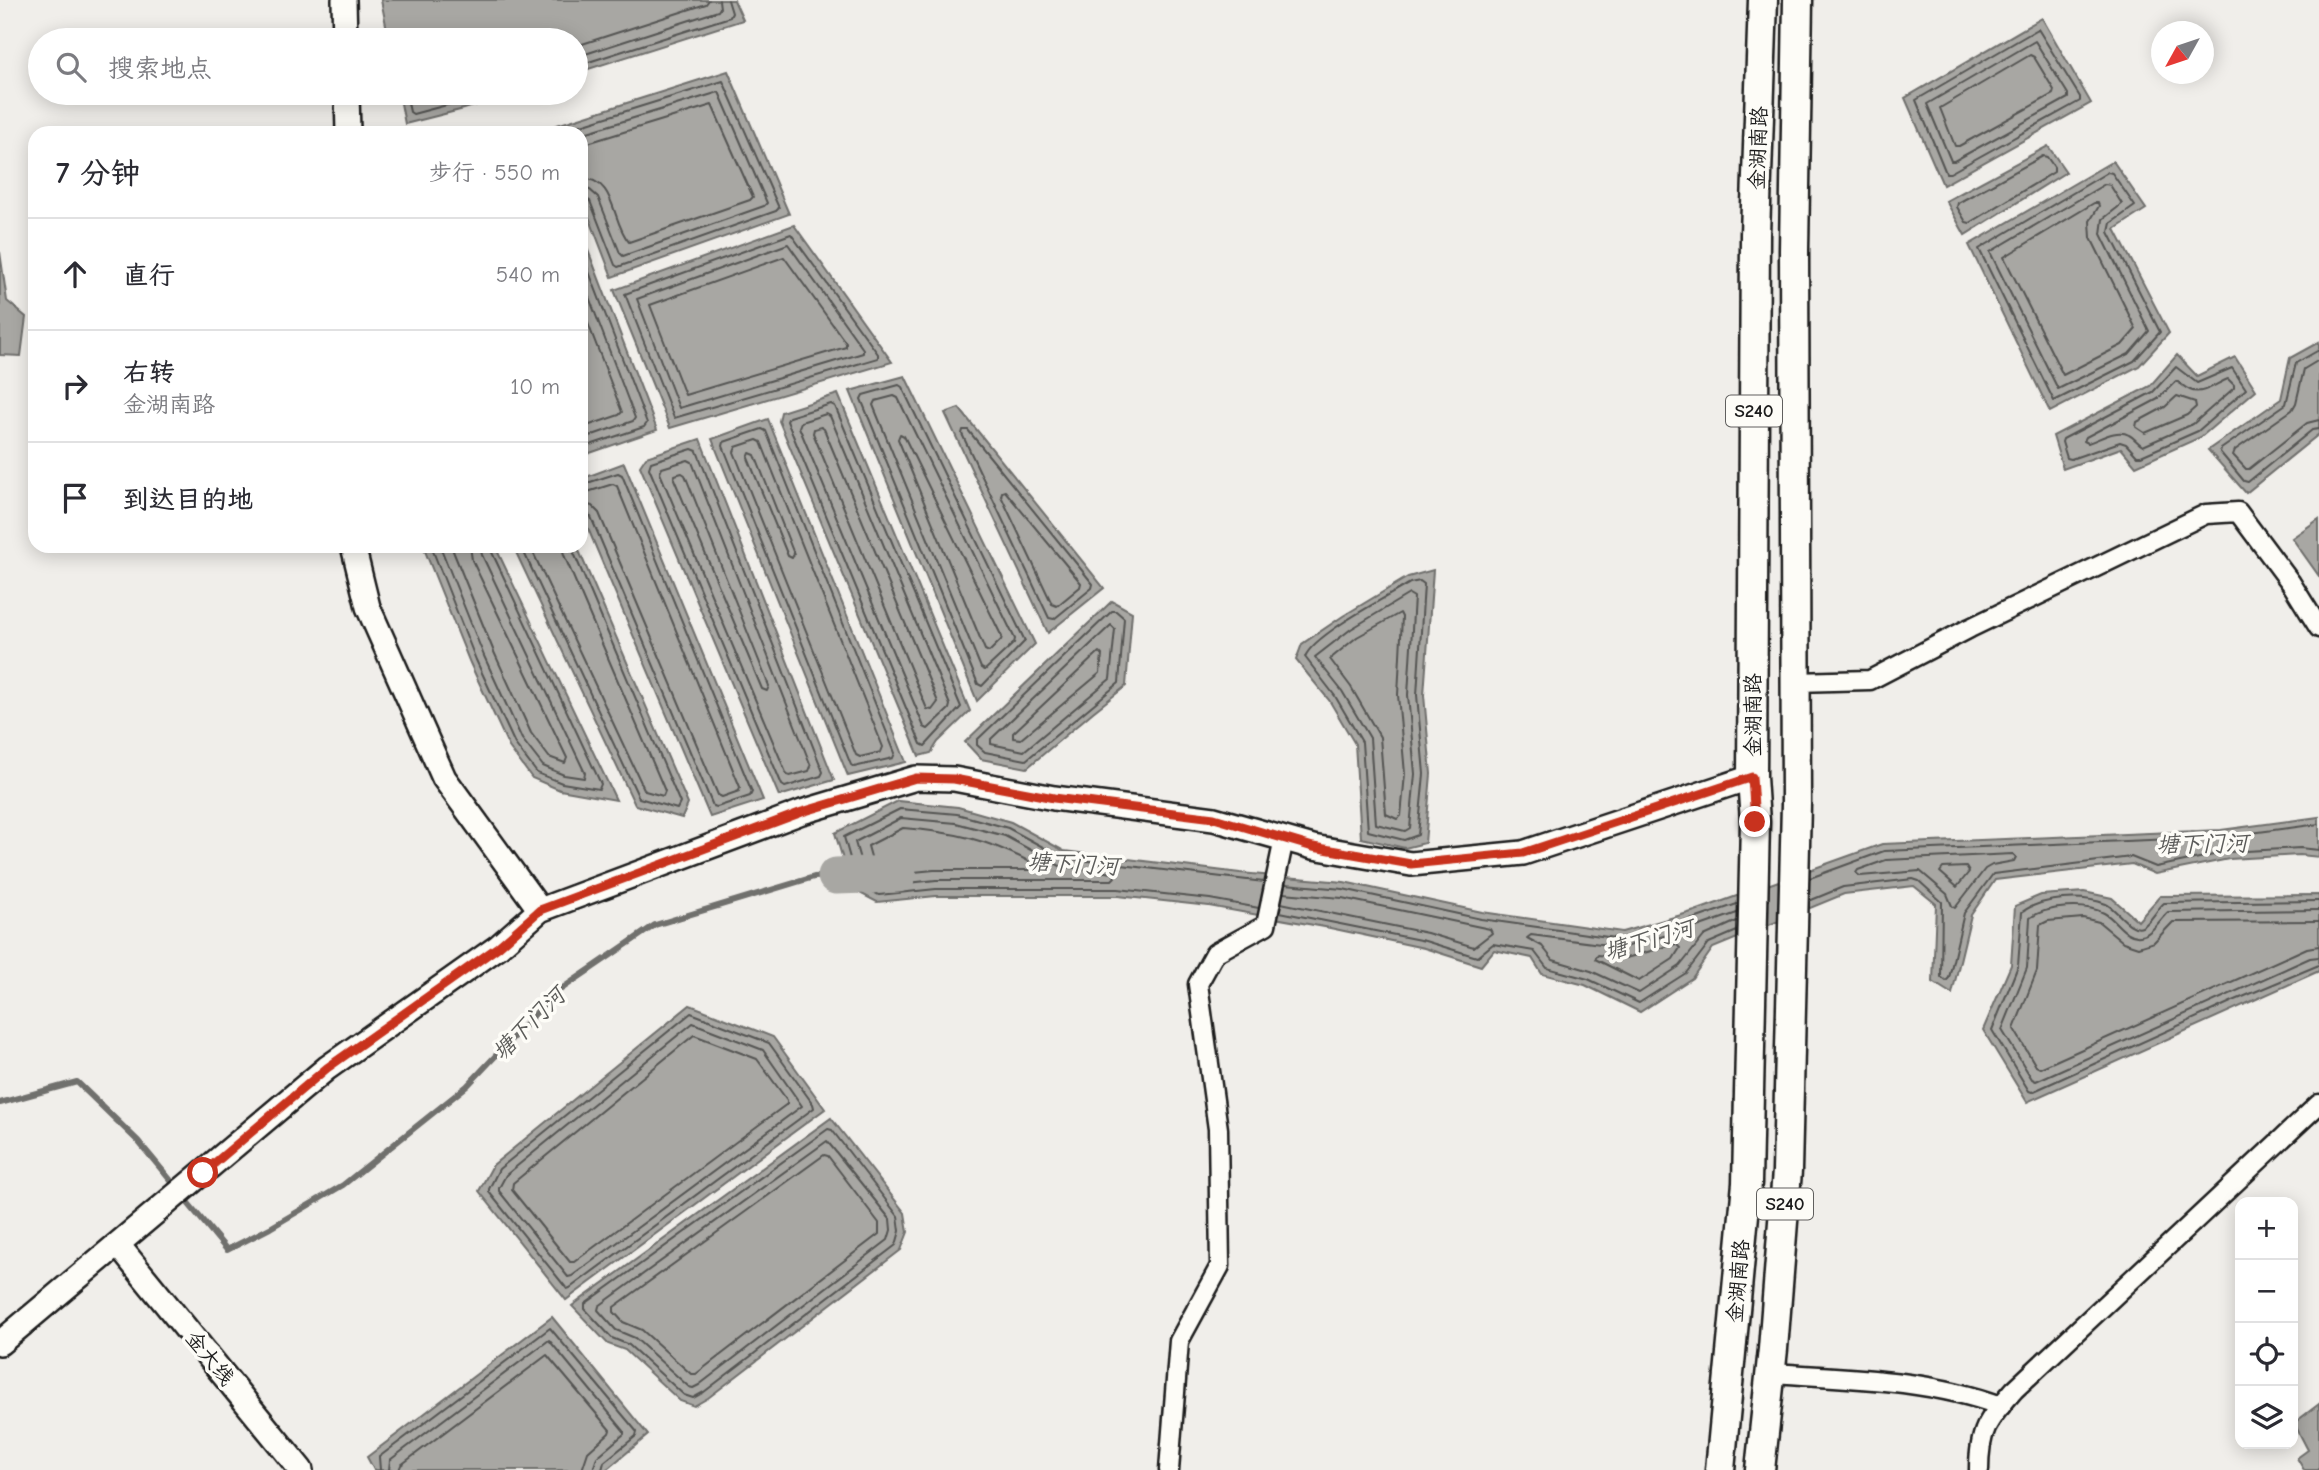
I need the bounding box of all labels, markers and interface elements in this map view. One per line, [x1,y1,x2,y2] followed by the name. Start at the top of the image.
[2151,21,2214,84] north arrow
[28,28,588,105] search box
[52,48,90,86] icon: search
[108,54,212,84] text: 搜索地点
[1745,106,1771,190] street label: 金湖南路
[56,156,140,191] text: 7 分钟
[429,159,560,186] text: 步行 · 550 m
[56,255,94,293] icon: ahead
[123,261,175,291] text: 直行
[496,261,560,288] text: 540 m
[123,358,175,388] text: 右转
[56,367,94,405] icon: right
[510,373,560,400] text: 10 m
[123,391,215,418] text: 金湖南路
[1726,396,1782,426] road number: S240
[56,479,94,517] icon: arrive
[123,485,253,515] text: 到达目的地
[1741,673,1765,757] street label: 金湖南路
[1739,806,1770,837] route end
[2156,830,2252,858] water label: 塘下门河
[1026,848,1124,880] water label: 塘下门河
[1601,913,1701,966] water label: 塘下门河
[487,979,574,1066] water label: 塘下门河
[187,1157,218,1188] route start
[1757,1188,1813,1220] road number: S240
[2235,1197,2298,1449] map controls
[2235,1197,2298,1260] button: +
[1722,1238,1754,1324] street label: 金湖南路
[2235,1260,2298,1323] button: −
[2235,1323,2298,1386] button: locate
[181,1326,239,1390] street label: 金大线
[2235,1386,2298,1449] button: layers

